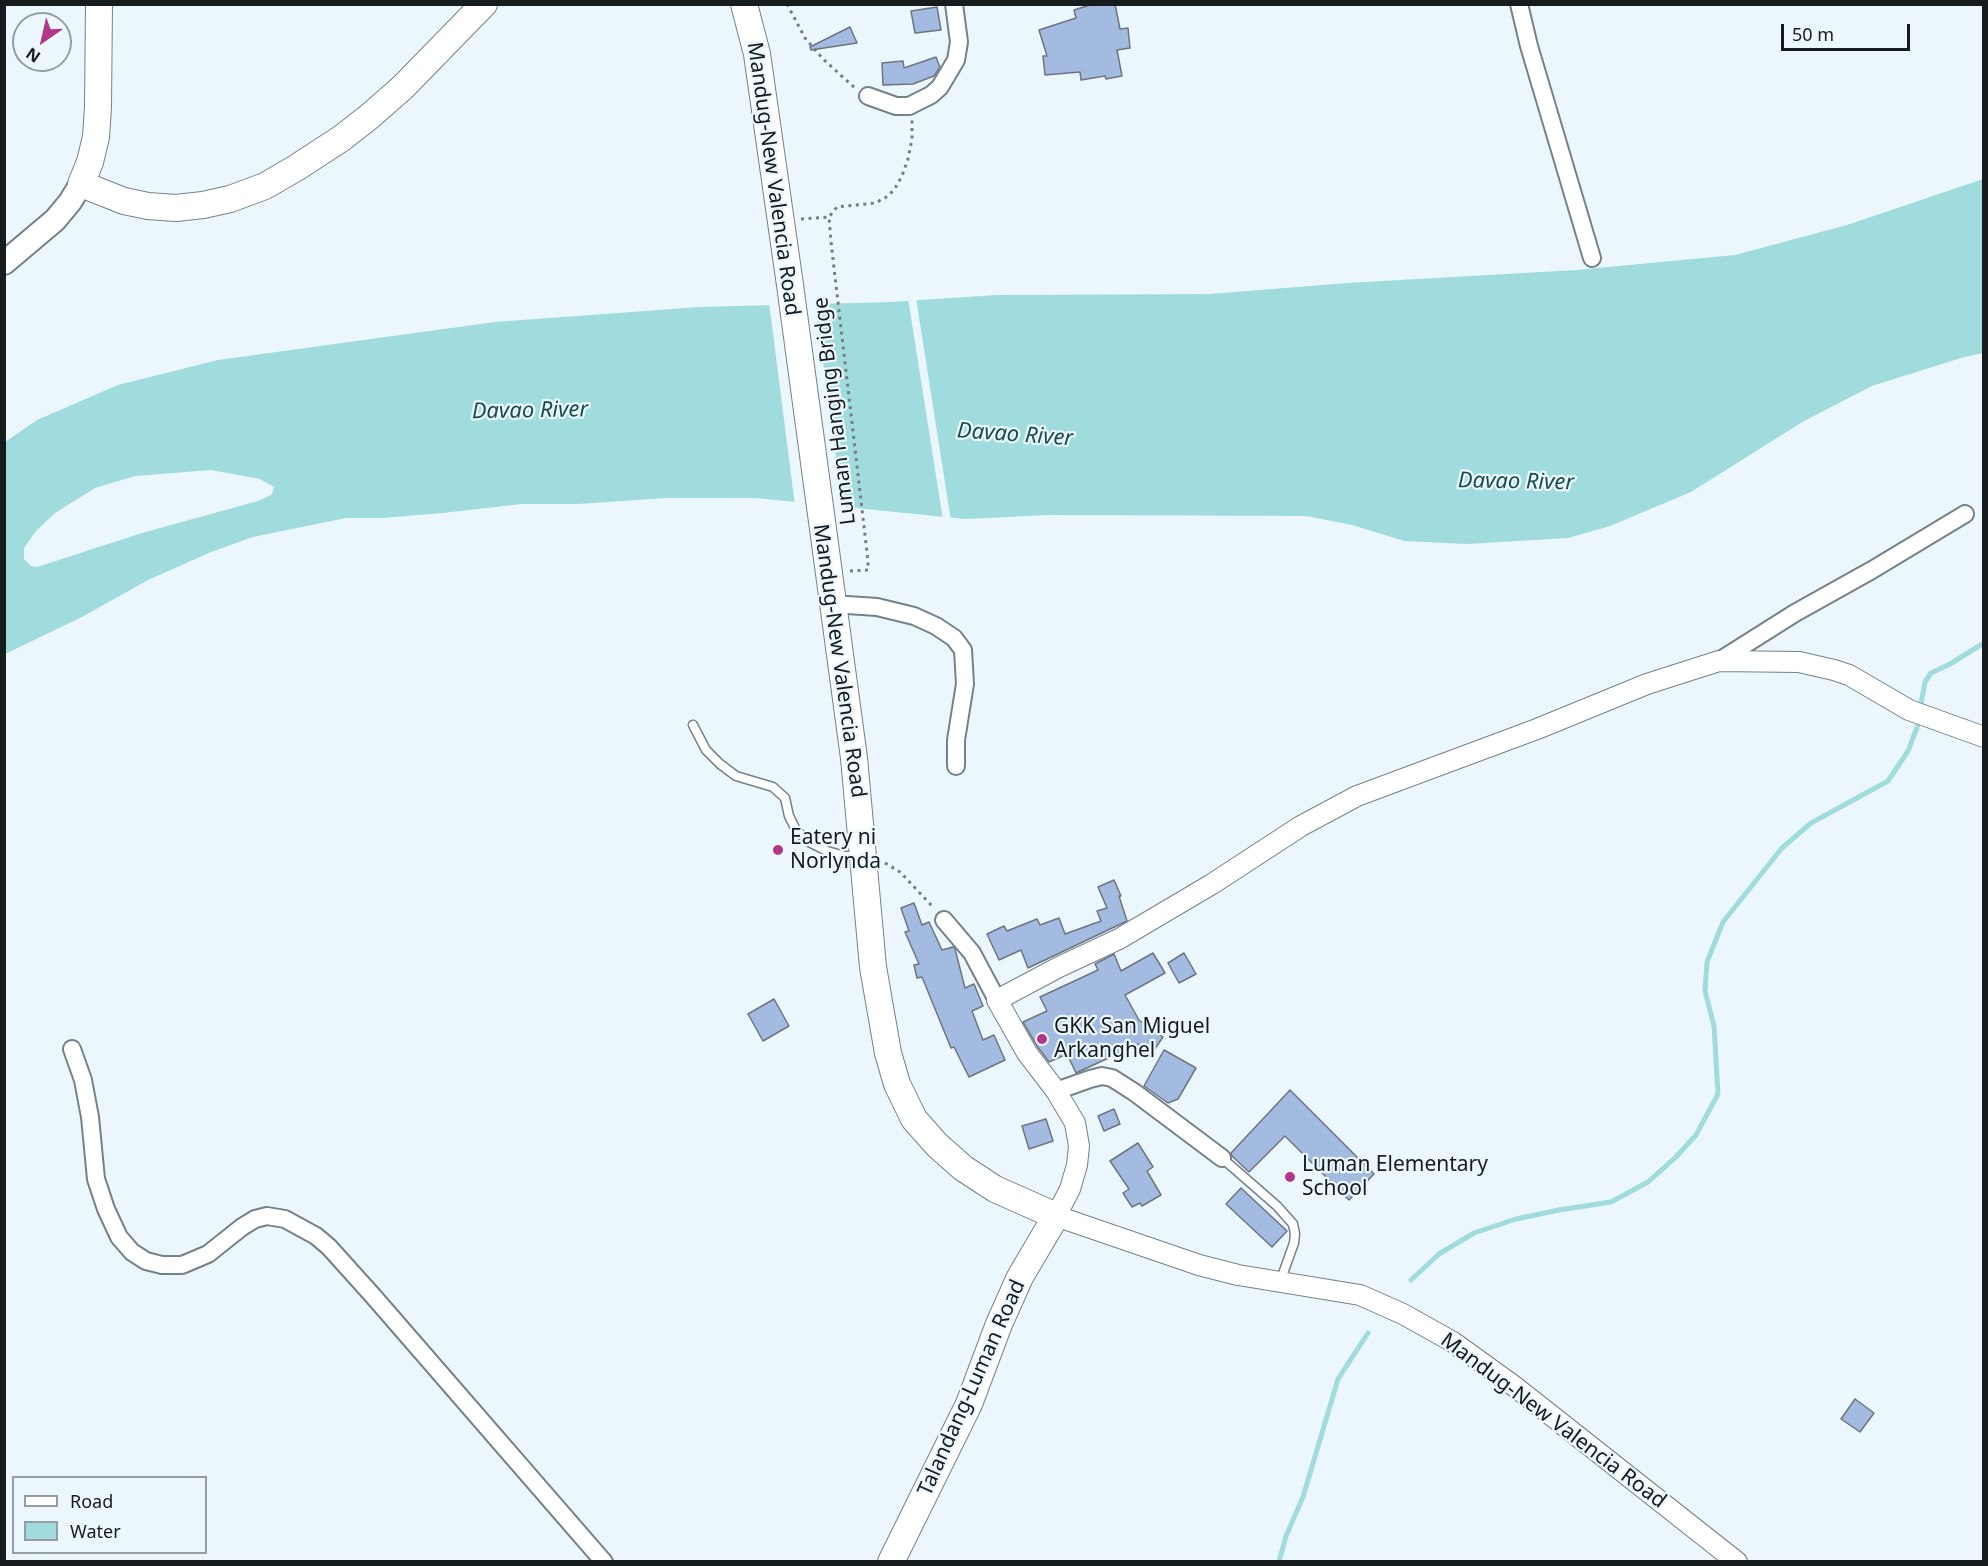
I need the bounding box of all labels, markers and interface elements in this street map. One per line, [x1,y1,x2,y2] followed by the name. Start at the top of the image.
[12,12,72,72] north arrow
[1784,12,1913,50] scale bar
[1792,22,1834,46] text: 50 m
[741,41,805,317] street label: Mandug-New Valencia Road
[22,43,45,68] text: N
[809,296,861,526] street label: Luman Hanging Bridge
[472,397,588,425] water label: Davao River
[956,418,1074,452] water label: Davao River
[1458,468,1574,496] water label: Davao River
[807,523,871,799] street label: Mandug-New Valencia Road
[790,825,881,875] place label: Eatery ni Norlynda
[771,843,785,857] marker: Eatery ni Norlynda
[1054,1014,1210,1064] place label: GKK San Miguel Arkanghel
[1035,1032,1049,1046] marker: GKK San Miguel Arkanghel
[1302,1152,1488,1202] place label: Luman Elementary School
[1283,1170,1297,1184] marker: Luman Elementary School
[913,1276,1031,1500] street label: Talandang-Luman Road
[1435,1328,1671,1514] street label: Mandug-New Valencia Road
[12,1476,207,1554] legend
[70,1489,113,1513] text: Road
[70,1519,121,1543] text: Water

